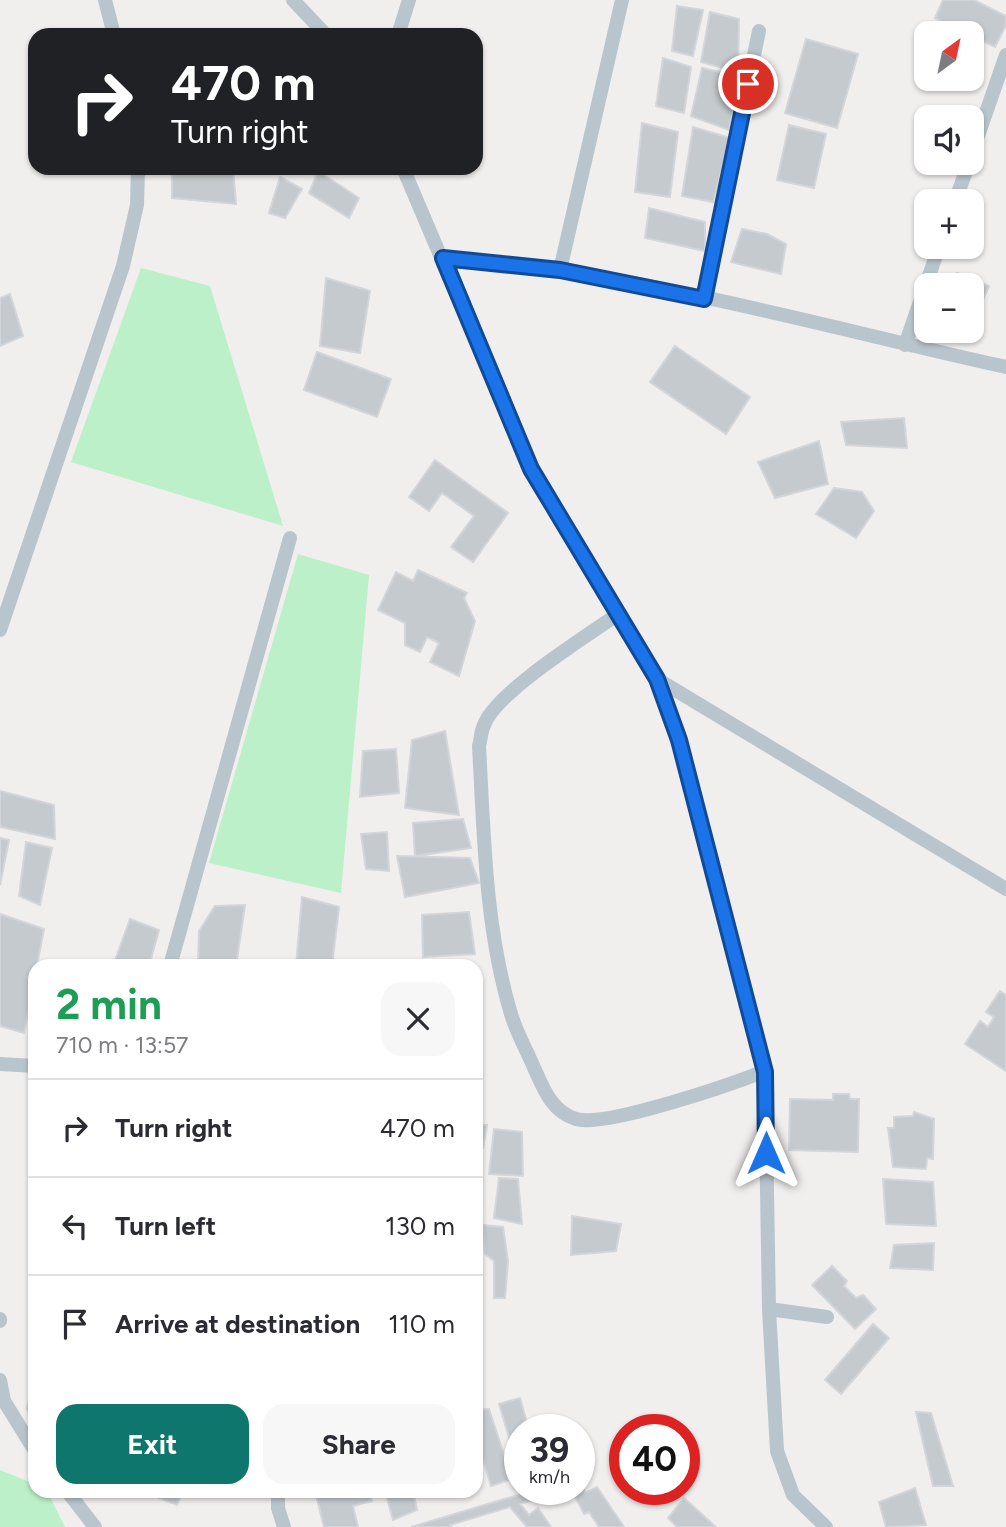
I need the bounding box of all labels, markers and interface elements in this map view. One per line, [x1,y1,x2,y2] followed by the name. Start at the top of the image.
[914,21,984,91] north arrow
[914,21,984,343] map controls
[171,53,315,112] text: 470 m
[718,54,778,114] pin
[56,56,147,147] icon: right
[729,65,767,103] icon: arrive
[914,105,984,175] button: sound
[171,113,309,151] text: Turn right
[914,189,984,259] button: +
[914,273,984,343] button: −
[56,979,162,1030] text: 2 min
[381,982,455,1056] button: close
[56,1031,188,1059] text: 710 m · 13:57
[56,1109,94,1147] icon: right
[115,1112,232,1144] text: Turn right
[380,1112,455,1144] text: 470 m
[729,1116,803,1190] position arrow
[56,1207,94,1245] icon: left
[115,1210,216,1242] text: Turn left
[385,1210,455,1242] text: 130 m
[56,1305,94,1343] icon: arrive
[115,1308,360,1340] text: Arrive at destination
[388,1308,455,1340] text: 110 m
[56,1404,249,1484] button: Exit
[263,1404,455,1484] button: Share
[609,1414,700,1505] speed limit sign: 40
[530,1429,569,1471] text: 39
[529,1466,570,1488] text: km/h

